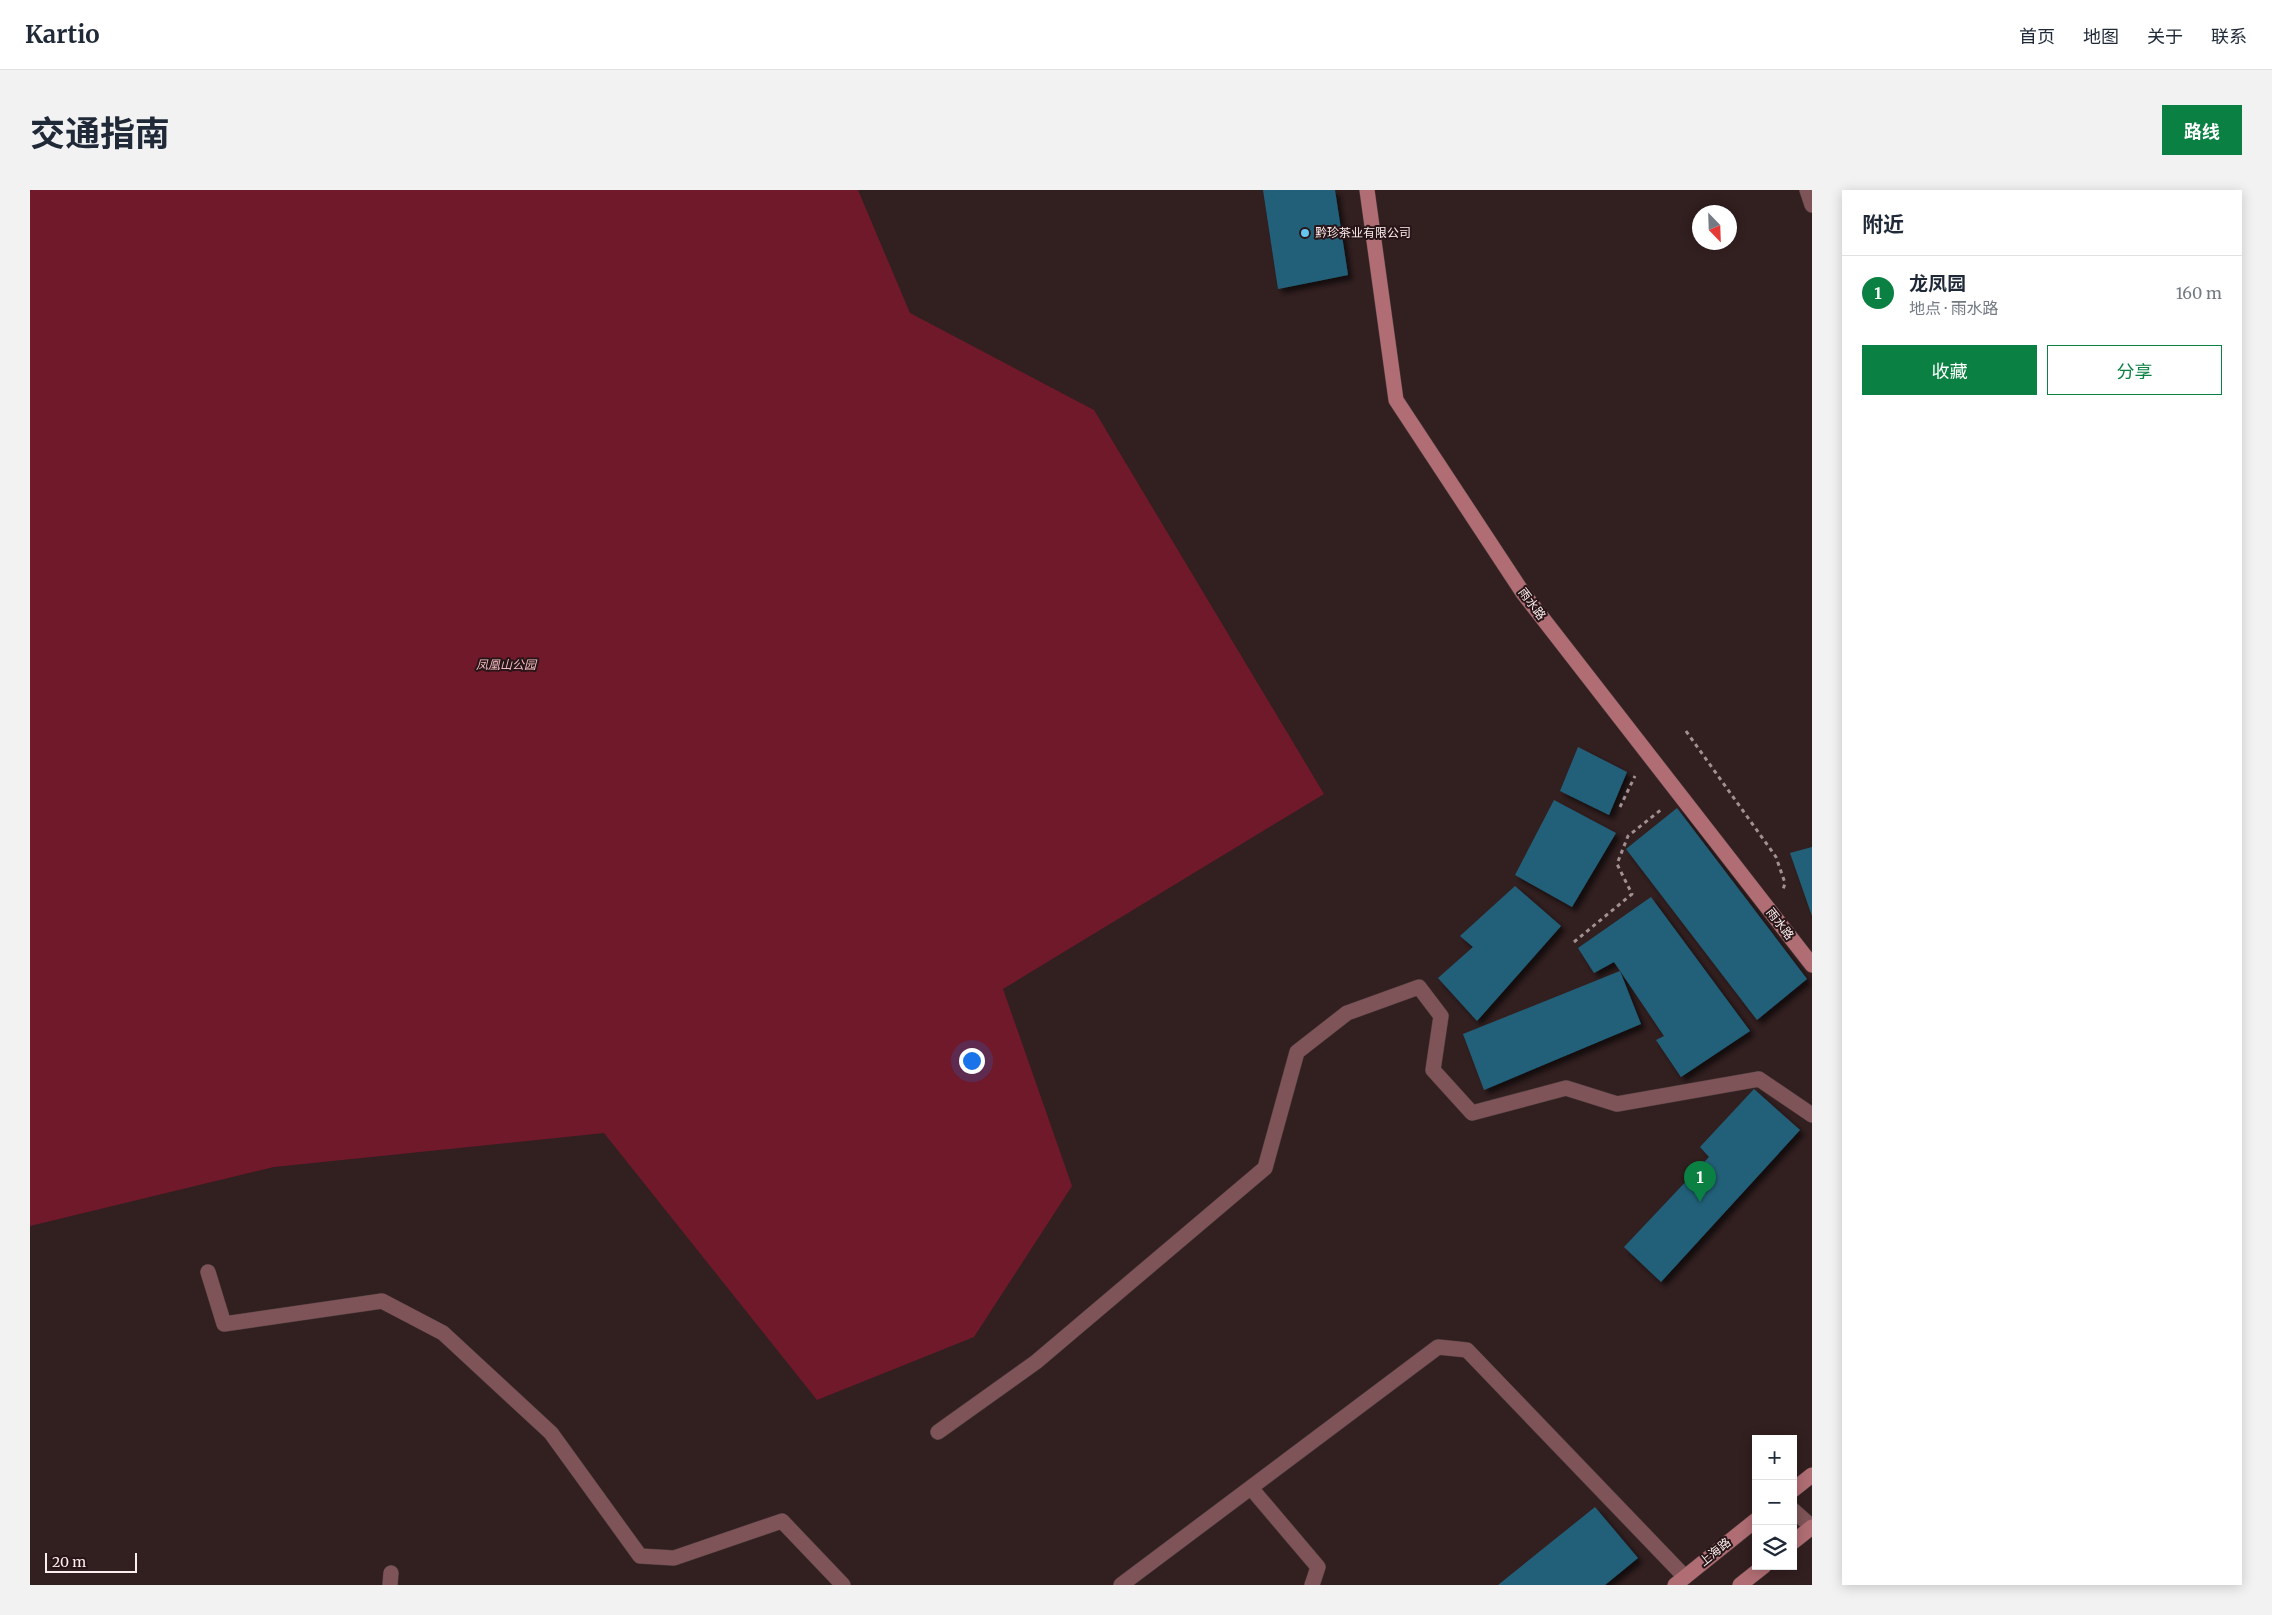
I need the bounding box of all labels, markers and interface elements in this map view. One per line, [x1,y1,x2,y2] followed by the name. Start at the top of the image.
[25,19,100,50] text: Kartio
[2019,25,2055,48] text: 首页
[2083,25,2119,48] text: 地图
[2147,25,2183,48] text: 关于
[2211,25,2247,48] text: 联系
[2162,105,2242,155] button: 路线
[30,112,170,156] text: 交通指南
[1692,205,1737,250] north arrow
[1862,211,1904,238] text: 附近
[1315,225,1411,240] place label: 黔珍茶业有限公司
[1299,227,1311,239] marker: 黔珍茶业有限公司
[1909,271,1966,295] text: 龙凤园
[1874,283,1882,303] text: 1
[2176,283,2222,303] text: 160 m
[1909,298,1998,318] text: 地点 · 雨水路
[1862,345,2037,395] button: 收藏
[2047,345,2222,395] button: 分享
[1516,585,1549,623] street label: 雨水路
[476,657,538,672] park label: 凤凰山公园
[1763,905,1797,942] street label: 雨水路
[959,1048,985,1074] your location
[1684,1161,1716,1202] pin: 1
[1752,1435,1797,1570] map controls
[1752,1435,1797,1480] button: +
[1752,1480,1797,1525] button: −
[1752,1525,1797,1570] button: layers
[1696,1534,1733,1569] street label: 上海路
[45,1550,138,1573] scale bar
[52,1553,86,1571] text: 20 m

